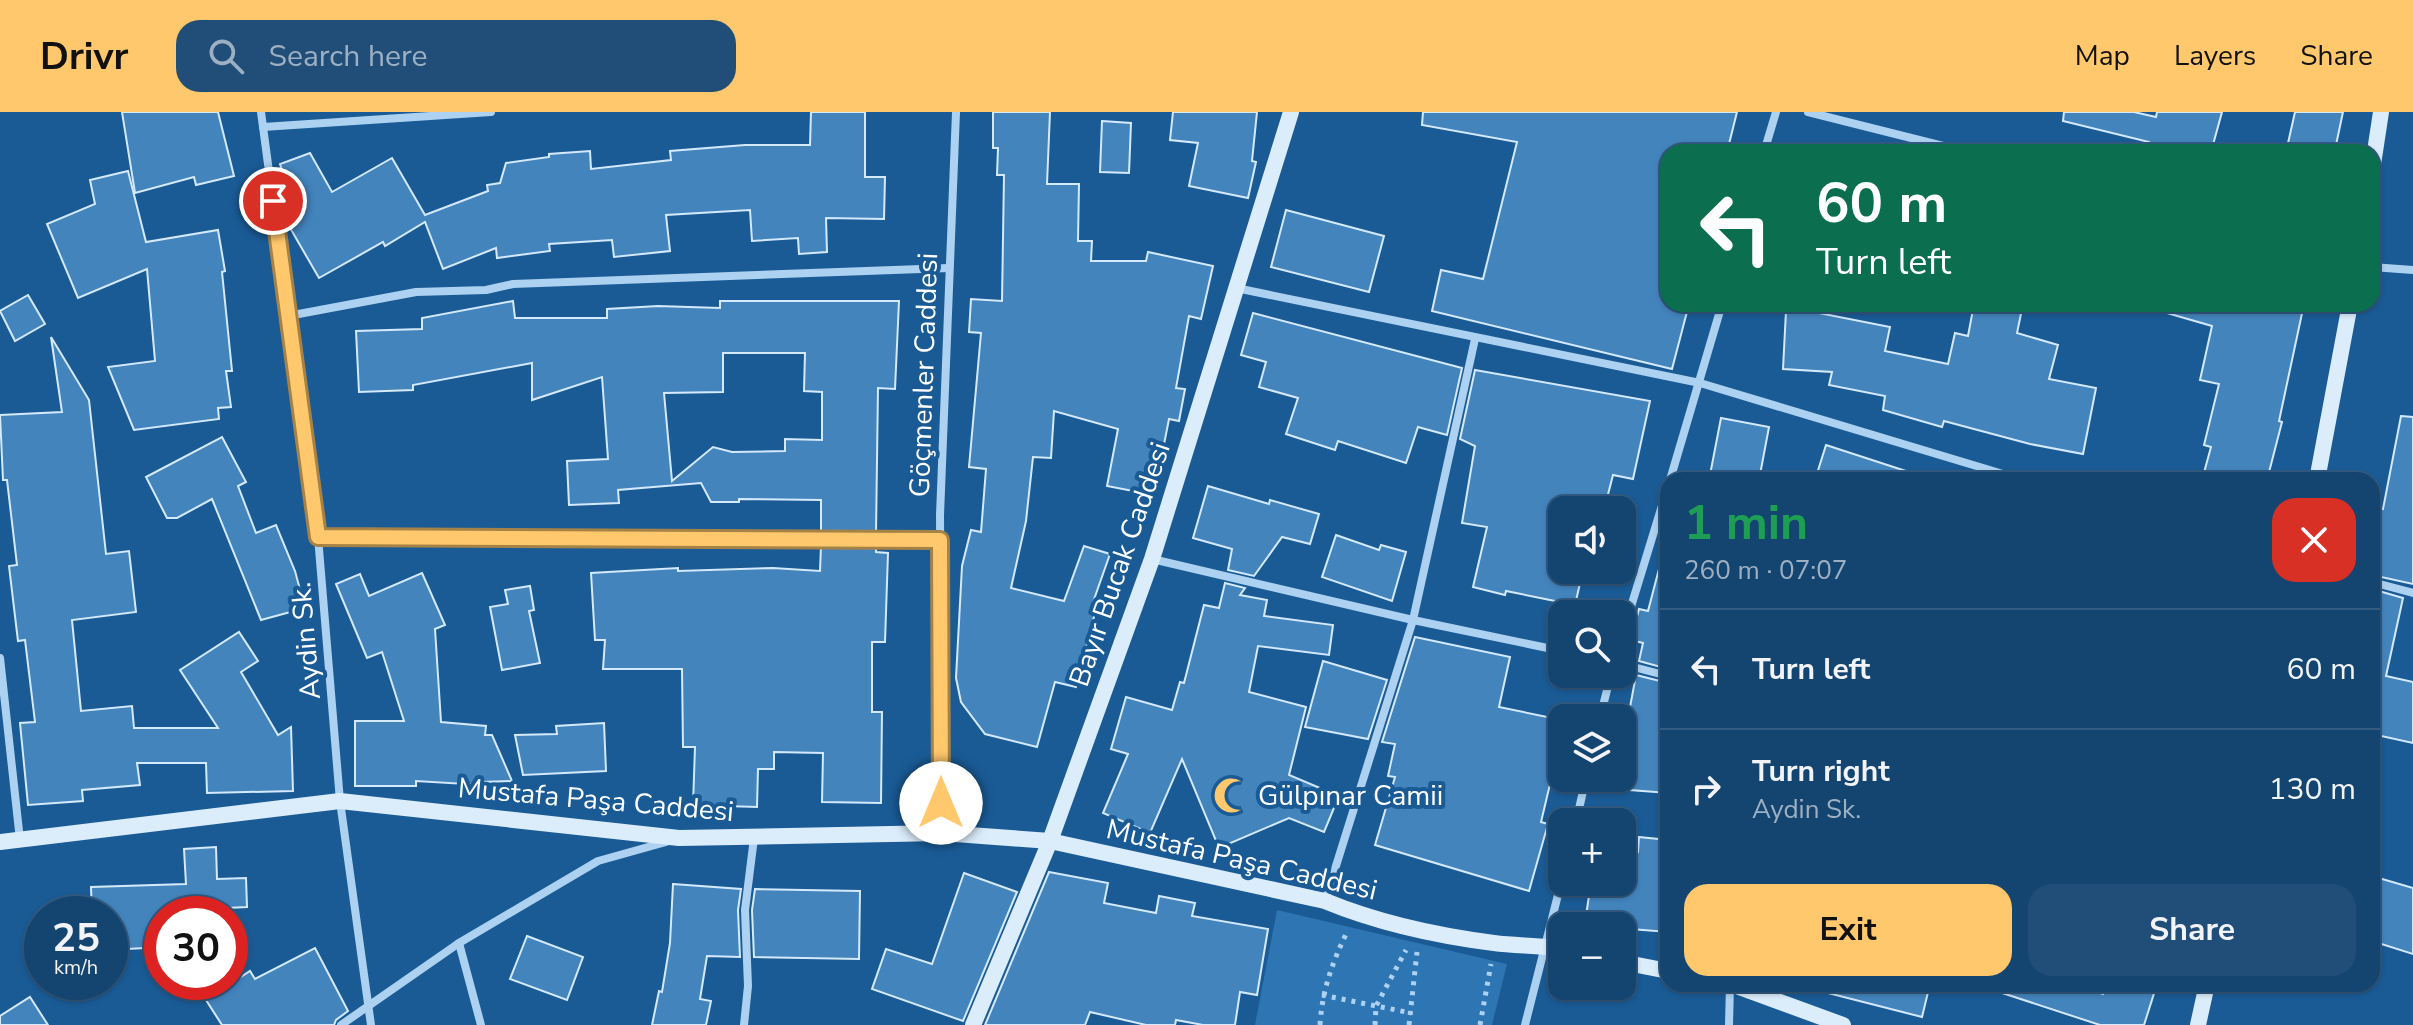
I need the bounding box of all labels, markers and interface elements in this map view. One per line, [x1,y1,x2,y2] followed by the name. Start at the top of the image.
[176,20,736,92] search box
[40,31,128,82] text: Drivr
[204,34,248,78] icon: search
[268,36,427,77] text: Search here
[2075,37,2130,75] text: Map
[2174,37,2256,75] text: Layers
[2300,37,2373,75] text: Share
[1816,165,1947,242] text: 60 m
[239,167,307,235] pin
[1684,176,1788,280] icon: left
[251,179,295,223] icon: arrive
[1816,238,1951,287] text: Turn left
[901,252,947,498] street label: Göçmenler Caddesi
[1060,437,1180,692] street label: Bayır Bucak Caddesi
[1684,490,1808,556] text: 1 min
[1548,496,1636,1000] map controls
[1548,496,1636,584] button: sound
[2272,498,2356,582] button: close
[1684,553,1847,588] text: 260 m · 07:07
[282,581,330,701] street label: Aydin Sk.
[1548,600,1636,688] button: search
[1684,647,1728,691] icon: left
[1752,649,1870,690] text: Turn left
[2287,649,2356,690] text: 60 m
[1548,704,1636,792] button: layers
[1752,751,1890,792] text: Turn right
[899,761,983,845] position arrow
[1684,767,1728,811] icon: right
[456,769,736,831] street label: Mustafa Paşa Caddesi
[2269,769,2356,810] text: 130 m
[1213,776,1251,814] mosque icon: Gülpınar Camii
[1258,777,1443,815] place label: Gülpınar Camii
[1752,792,1861,827] text: Aydin Sk.
[1548,808,1636,896] button: +
[1103,810,1381,910] street label: Mustafa Paşa Caddesi
[1684,884,2012,976] button: Exit
[2028,884,2356,976] button: Share
[144,896,248,1000] speed limit sign: 30
[52,911,100,965] text: 25
[1548,912,1636,1000] button: −
[54,954,98,981] text: km/h

